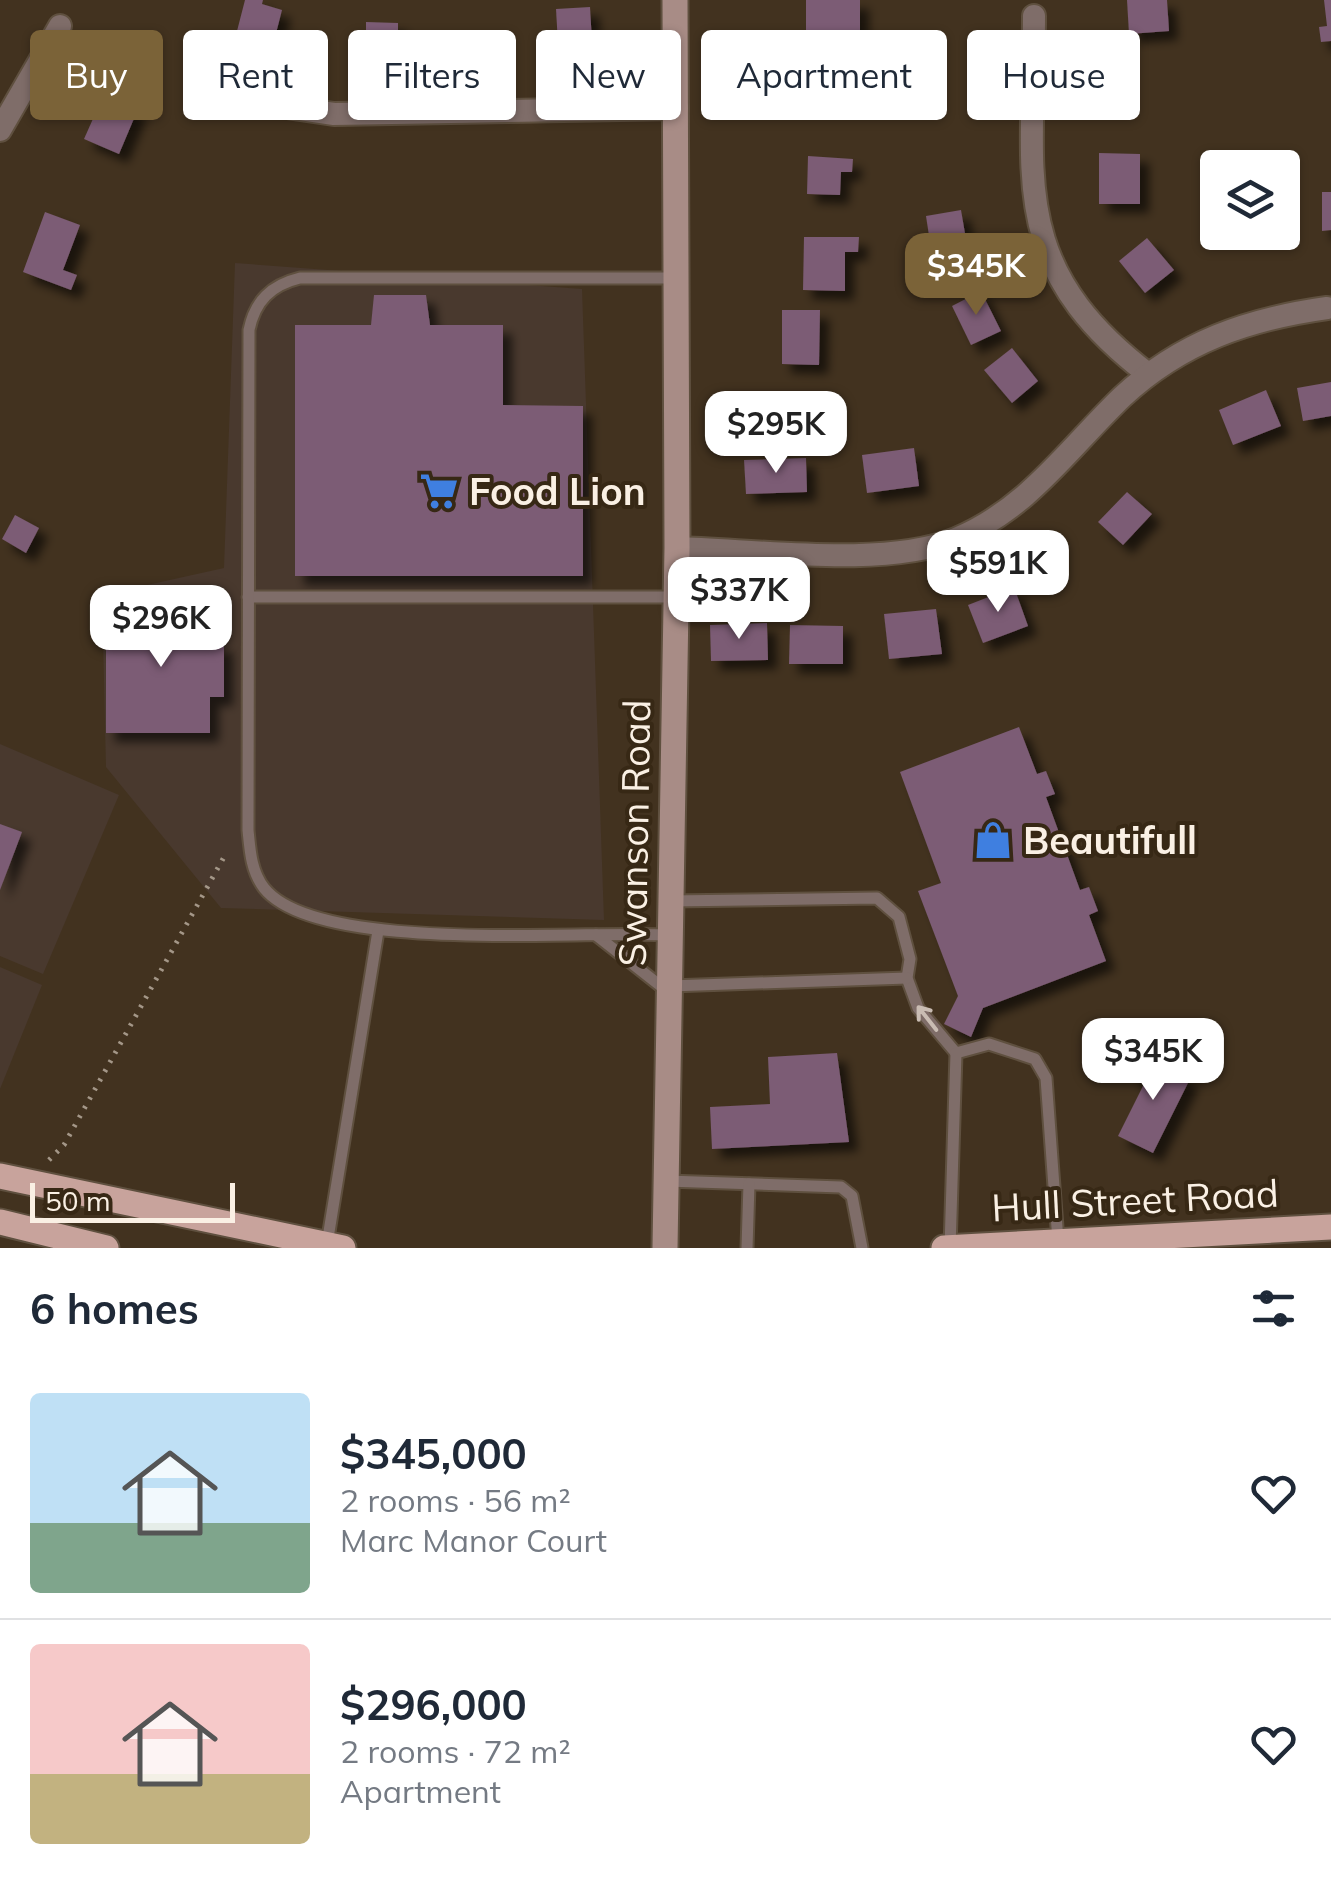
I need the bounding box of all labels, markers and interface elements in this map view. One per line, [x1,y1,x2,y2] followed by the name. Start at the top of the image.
[30,30,163,120] chip: Buy
[183,30,328,120] chip: Rent
[348,30,516,120] chip: Filters
[536,30,681,120] chip: New
[701,30,947,120] chip: Apartment
[967,30,1140,120] chip: House
[1200,150,1300,250] map controls
[1200,150,1300,250] button: layers
[906,233,1046,318] pin: $345K
[927,245,1025,285] text: $345K
[706,391,846,476] pin: $295K
[727,403,825,443] text: $295K
[469,467,646,515] place label: Food Lion
[418,470,460,512] supermarket icon: Food Lion
[928,530,1068,615] pin: $591K
[949,542,1047,582] text: $591K
[669,557,809,642] pin: $337K
[690,569,788,609] text: $337K
[91,585,231,670] pin: $296K
[112,597,210,637] text: $296K
[608,699,660,967] street label: Swanson Road
[1023,816,1197,864] place label: Beautifull
[972,819,1014,861] shop icon: Beautifull
[916,1005,938,1031] one-way arrow
[1083,1018,1223,1103] pin: $345K
[1104,1030,1202,1070] text: $345K
[990,1169,1280,1231] street label: Hull Street Road
[30,1178,235,1222] scale bar
[45,1183,111,1218] text: 50 m
[1246,1281,1301,1336] icon: filters
[30,1282,199,1335] text: 6 homes
[340,1427,527,1480] text: $345,000
[110,1433,230,1553] icon: home
[1246,1466,1301,1521] icon: heart
[340,1480,571,1520] text: 2 rooms · 56 m²
[340,1520,607,1560] text: Marc Manor Court
[340,1678,527,1731] text: $296,000
[110,1684,230,1804] icon: home
[1246,1717,1301,1772] icon: heart
[340,1731,571,1771] text: 2 rooms · 72 m²
[340,1771,501,1811] text: Apartment

